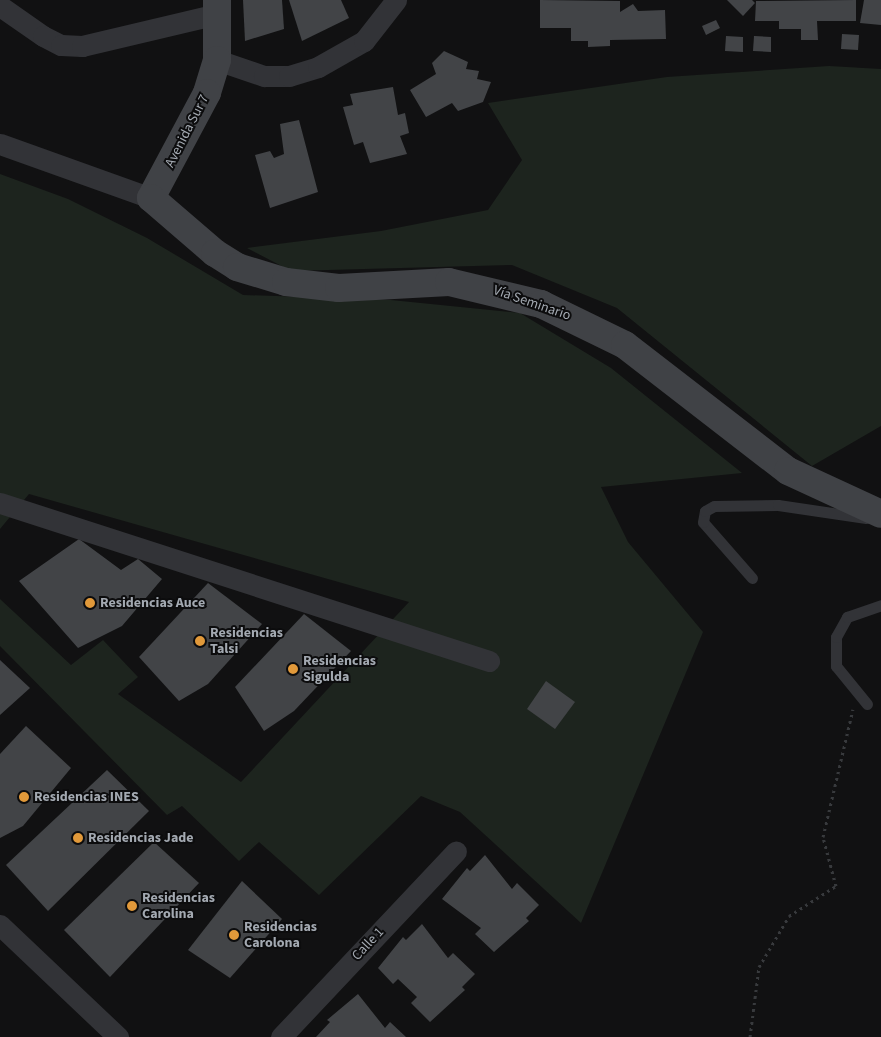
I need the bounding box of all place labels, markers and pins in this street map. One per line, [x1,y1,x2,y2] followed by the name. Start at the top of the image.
[100,595,205,611] place label: Residencias Auce
[84,597,96,609] marker: Residencias Auce
[210,625,283,658] place label: Residencias Talsi
[194,635,206,647] marker: Residencias Talsi
[303,653,376,686] place label: Residencias Sigulda
[287,663,299,675] marker: Residencias Sigulda
[34,789,139,805] place label: Residencias INES
[18,791,30,803] marker: Residencias INES
[88,830,194,846] place label: Residencias Jade
[72,832,84,844] marker: Residencias Jade
[142,890,215,922] place label: Residencias Carolina
[126,900,138,912] marker: Residencias Carolina
[244,919,317,952] place label: Residencias Carolona
[228,929,240,941] marker: Residencias Carolona

